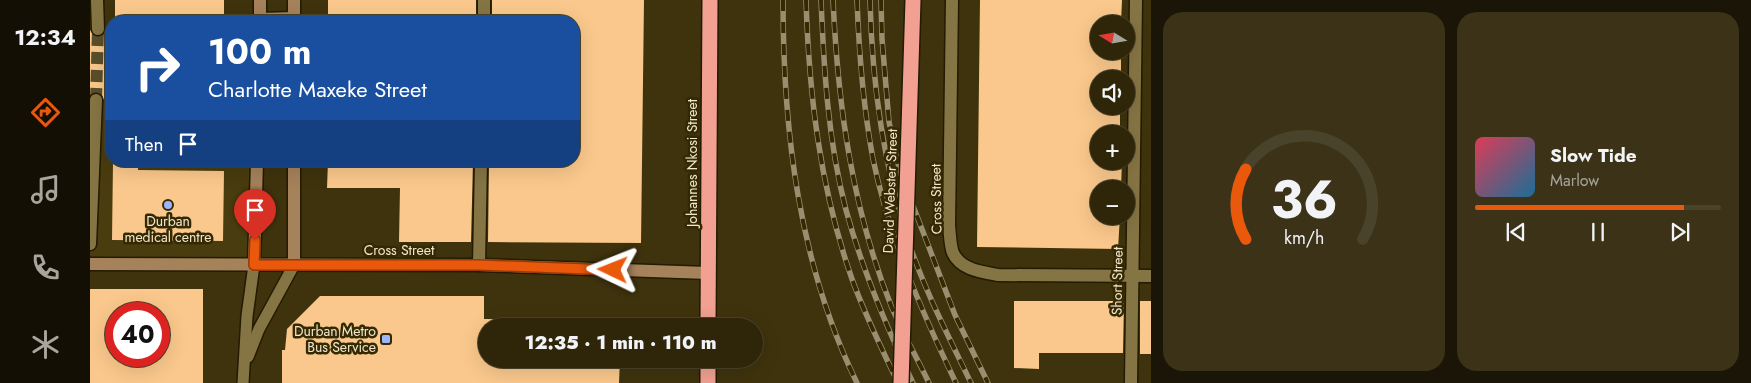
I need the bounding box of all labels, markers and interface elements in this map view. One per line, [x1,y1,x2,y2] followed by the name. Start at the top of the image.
[1090,15,1135,60] north arrow
[1090,15,1135,225] map controls
[14,21,76,53] text: 12:34
[208,27,311,77] text: 100 m
[125,35,190,100] icon: right
[1090,70,1135,115] button: sound
[208,73,427,105] text: Charlotte Maxeke Street
[28,95,63,130] icon: directions
[682,98,702,229] street label: Johannes Nkosi Street
[1090,125,1135,170] button: +
[878,128,902,254] street label: David Webster Street
[174,130,202,158] icon: arrive
[125,131,164,158] text: Then
[1550,142,1637,169] text: Slow Tide
[1270,162,1338,238] text: 36
[925,163,947,235] street label: Cross Street
[1550,169,1599,192] text: Marlow
[28,172,63,207] icon: music
[1090,180,1135,225] button: −
[234,189,276,240] pin
[241,196,269,224] icon: arrive
[162,199,174,211] marker: Durban medical centre
[124,211,212,247] place label: Durban medical centre
[1502,218,1530,246] icon: previous
[1584,218,1612,246] icon: pause
[1666,218,1694,246] icon: next
[1284,225,1324,251] text: km/h
[364,240,435,260] street label: Cross Street
[586,243,638,295] position arrow
[1106,246,1128,315] street label: Short Street
[28,250,63,285] icon: phone
[105,302,170,367] speed limit sign: 40
[294,321,376,357] place label: Durban Metro Bus Service
[28,327,63,362] icon: climate
[525,329,717,356] text: 12:35 · 1 min · 110 m
[380,333,392,345] marker: Durban Metro Bus Service

